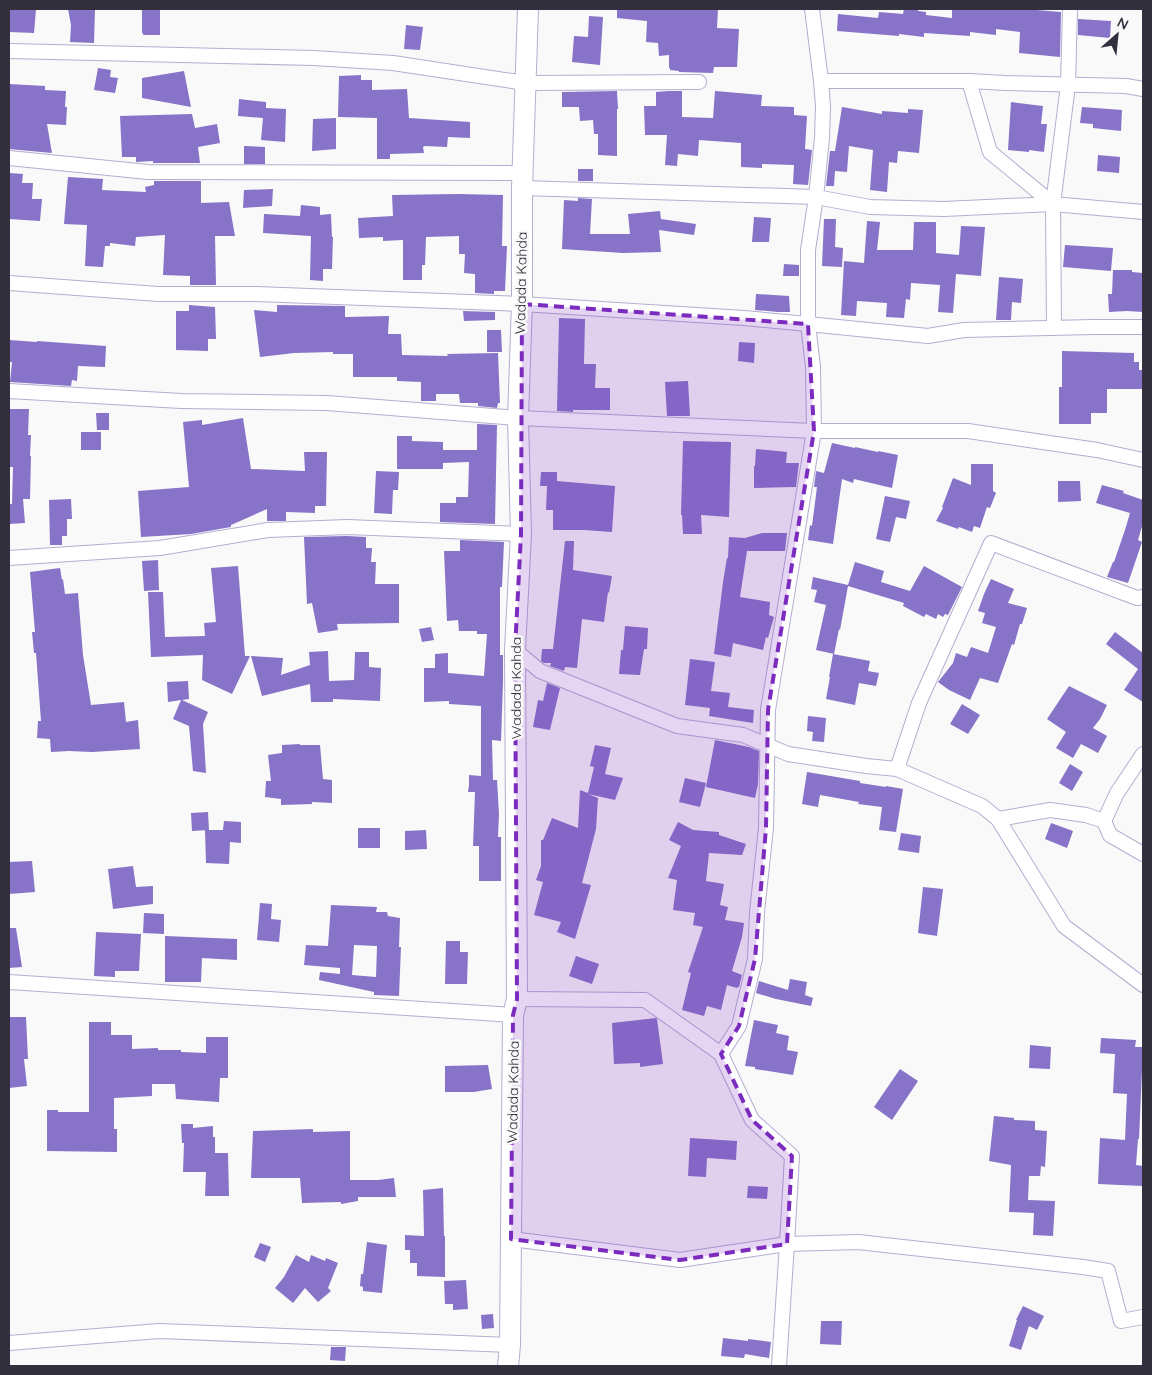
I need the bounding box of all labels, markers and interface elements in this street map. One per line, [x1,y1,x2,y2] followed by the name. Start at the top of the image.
[1092,10,1142,60] north arrow
[1114,13,1132,34] text: N
[511,232,531,334] street label: Wadada Kahda
[507,637,525,739] street label: Wadada Kahda
[503,1041,523,1143] street label: Wadada Kahda

